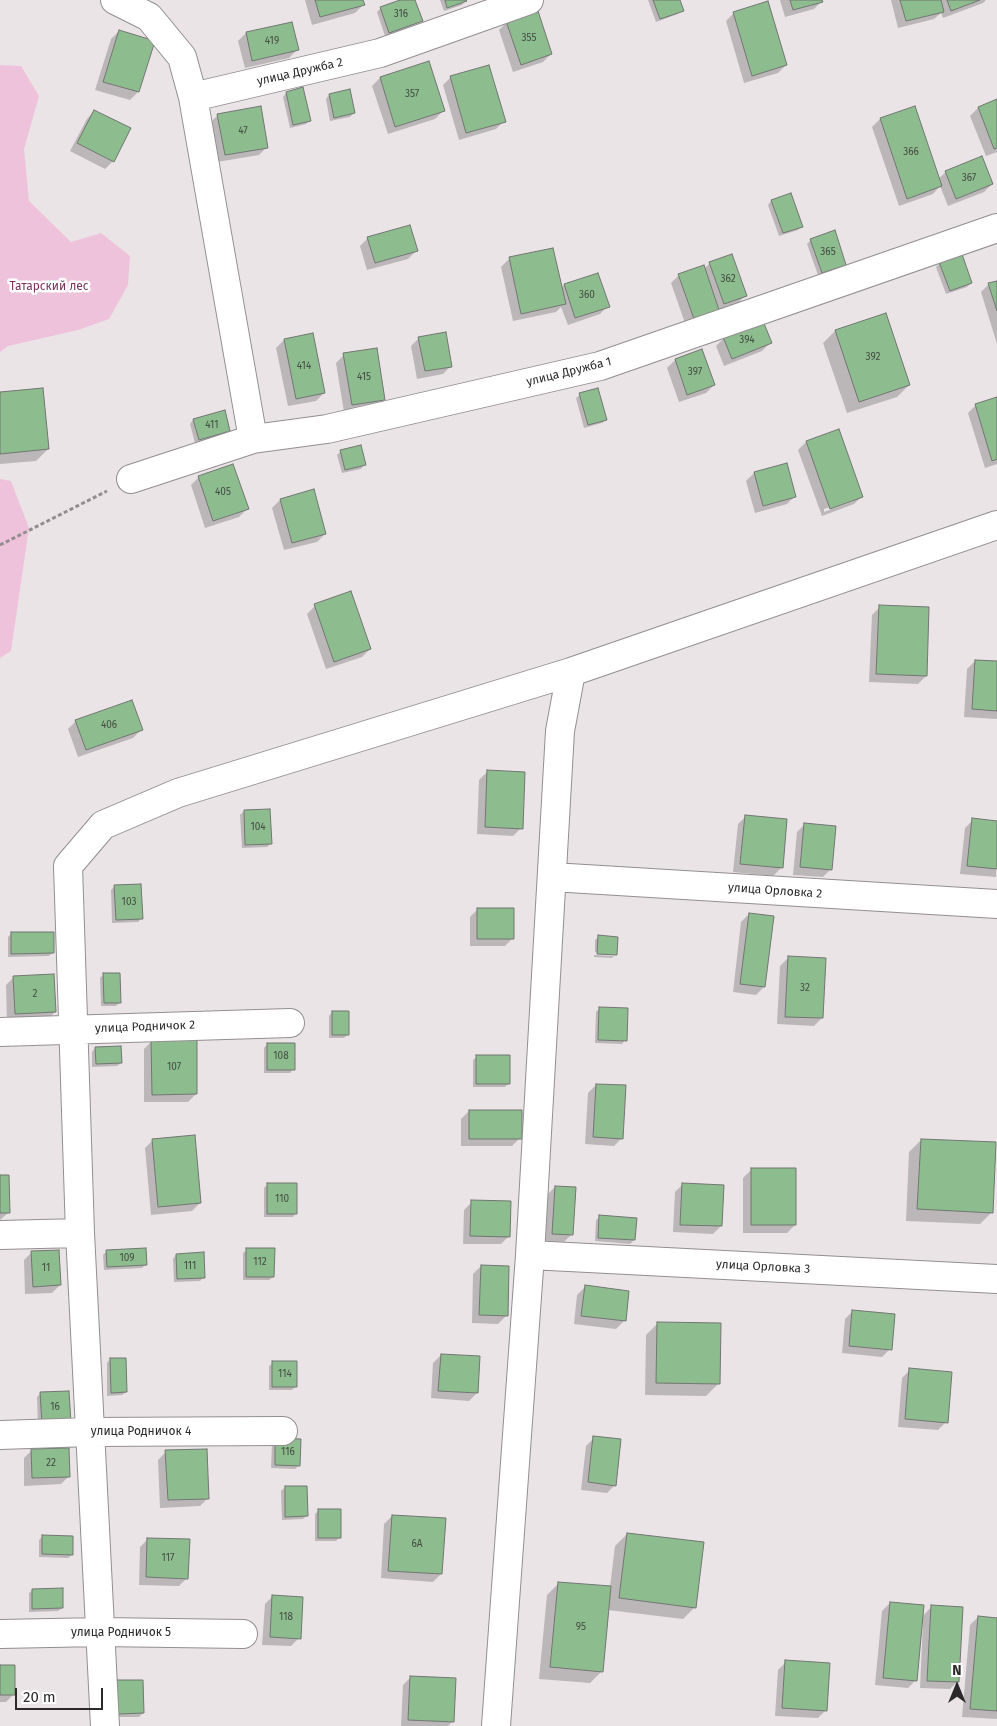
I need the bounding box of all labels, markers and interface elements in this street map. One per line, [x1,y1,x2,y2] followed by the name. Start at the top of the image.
[394,8,408,20] house number: 316
[522,32,536,44] house number: 355
[265,35,279,47] house number: 419
[256,55,344,89] street label: улица Дружба 2
[405,88,419,100] house number: 357
[238,125,248,137] house number: 47
[903,146,919,158] house number: 366
[962,172,976,184] house number: 367
[820,246,836,258] house number: 365
[720,273,736,285] house number: 362
[9,280,89,294] park label: Татарский лес
[579,289,595,301] house number: 360
[739,334,755,346] house number: 394
[866,351,880,363] house number: 392
[525,354,613,390] street label: улица Дружба 1
[297,360,311,372] house number: 414
[688,366,702,378] house number: 397
[357,371,371,383] house number: 415
[205,419,219,431] house number: 411
[215,486,231,498] house number: 405
[101,719,117,731] house number: 406
[250,821,266,833] house number: 104
[727,881,823,901] street label: улица Орловка 2
[122,896,136,908] house number: 103
[800,982,810,994] house number: 32
[33,988,37,1000] house number: 2
[95,1018,195,1036] street label: улица Родничок 2
[273,1050,289,1062] house number: 108
[167,1061,181,1073] house number: 107
[275,1193,289,1205] house number: 110
[119,1252,135,1264] house number: 109
[253,1256,267,1268] house number: 112
[716,1257,810,1277] street label: улица Орловка 3
[184,1260,196,1272] house number: 111
[42,1262,50,1274] house number: 11
[278,1368,292,1380] house number: 114
[50,1401,60,1413] house number: 16
[91,1425,191,1439] street label: улица Родничок 4
[281,1446,295,1458] house number: 116
[46,1457,56,1469] house number: 22
[411,1538,423,1550] house number: 6А
[162,1552,174,1564] house number: 117
[279,1611,293,1623] house number: 118
[576,1621,586,1633] house number: 95
[71,1626,171,1640] street label: улица Родничок 5
[932,1661,982,1711] north arrow
[952,1662,962,1679] text: N
[18,1678,105,1710] scale bar
[23,1688,56,1706] text: 20 m

